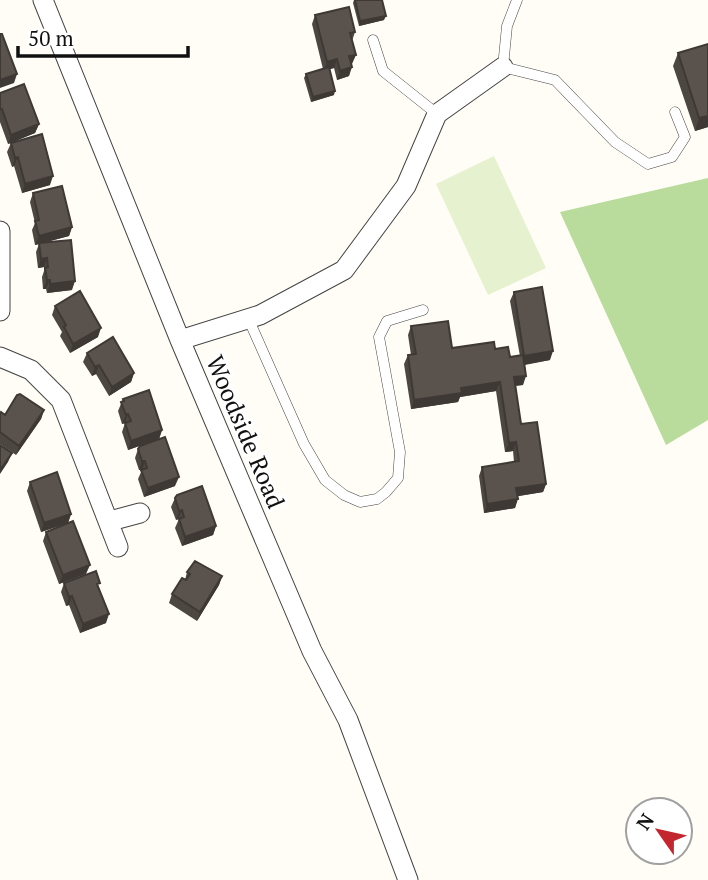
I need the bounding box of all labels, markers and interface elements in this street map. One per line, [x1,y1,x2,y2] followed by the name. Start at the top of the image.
[18,14,187,58] scale bar
[28,24,74,52] text: 50 m
[199,350,293,513] street label: Woodside Road
[624,796,694,866] north arrow
[630,808,659,834] text: N

